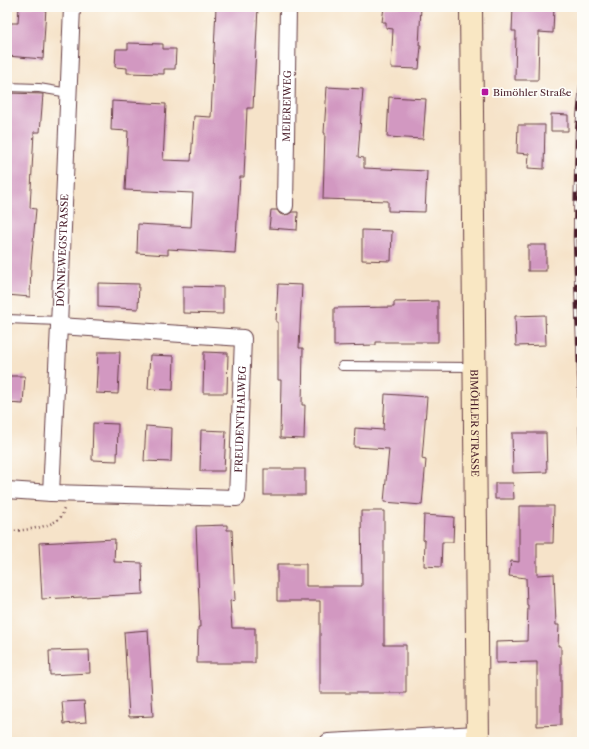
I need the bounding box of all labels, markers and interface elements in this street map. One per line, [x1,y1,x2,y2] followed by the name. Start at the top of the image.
[280,70,294,142] street label: MEIEREIWEG
[493,86,572,99] place label: Bimöhler Straße
[480,87,490,97] marker: Bimöhler Straße
[54,194,71,307] street label: DÖNNEWEGSTRASSE
[232,366,249,473] street label: FREUDENTHALWEG
[467,369,481,477] street label: BIMÖHLER STRASSE

